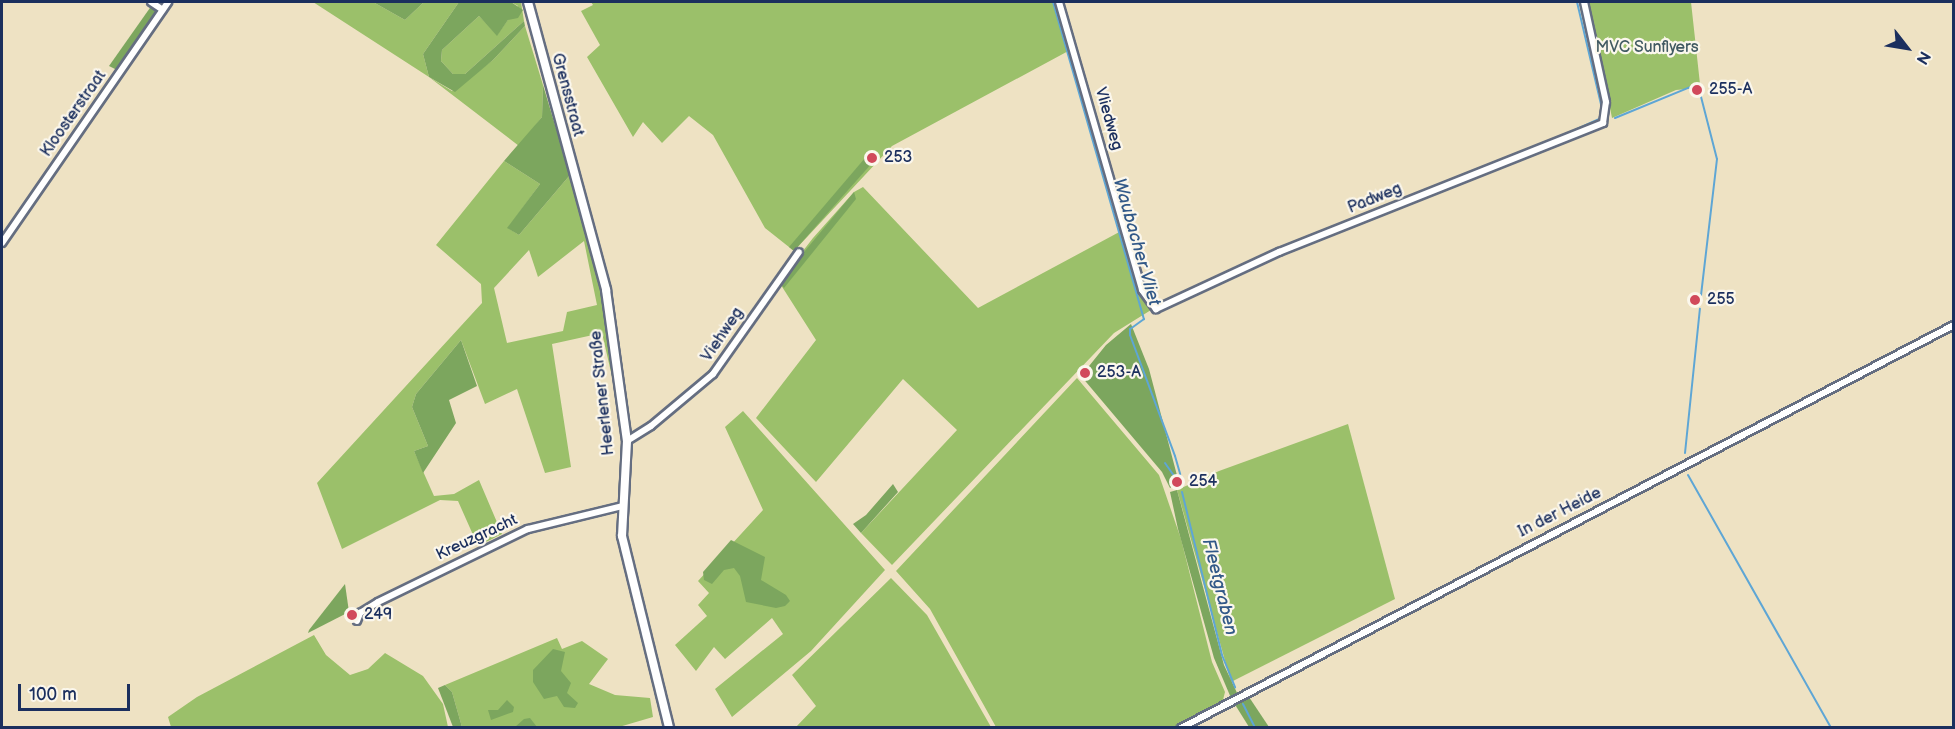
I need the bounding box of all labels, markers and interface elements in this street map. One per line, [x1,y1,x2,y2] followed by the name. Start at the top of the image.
[1877,18,1937,78] north arrow
[1595,38,1699,58] park label: MVC Sunflyers
[1912,47,1934,68] text: N
[547,51,587,139] street label: Grensstraat
[37,67,111,161] street label: Kloosterstraat
[1709,80,1752,100] place label: 255-A
[1690,83,1704,97] marker: 255-A
[1090,85,1126,153] street label: Vliedweg
[884,148,912,168] place label: 253
[865,151,879,165] marker: 253
[1107,175,1165,309] water label: Waubacher Vliet
[1345,180,1405,218] street label: Padweg
[1707,290,1735,310] place label: 255
[1688,293,1702,307] marker: 255
[698,304,748,366] street label: Viehweg
[587,330,619,456] street label: Heerlener Straße
[1097,363,1141,383] place label: 253-A
[1078,366,1092,380] marker: 253-A
[1189,472,1217,492] place label: 254
[1170,475,1184,489] marker: 254
[1515,484,1605,542] street label: In der Heide
[433,511,521,565] street label: Kreuzgracht
[1197,537,1241,637] water label: Fleetgraben
[364,605,392,625] place label: 249
[345,608,359,622] marker: 249
[21,672,134,710] scale bar
[29,684,77,705] text: 100 m

